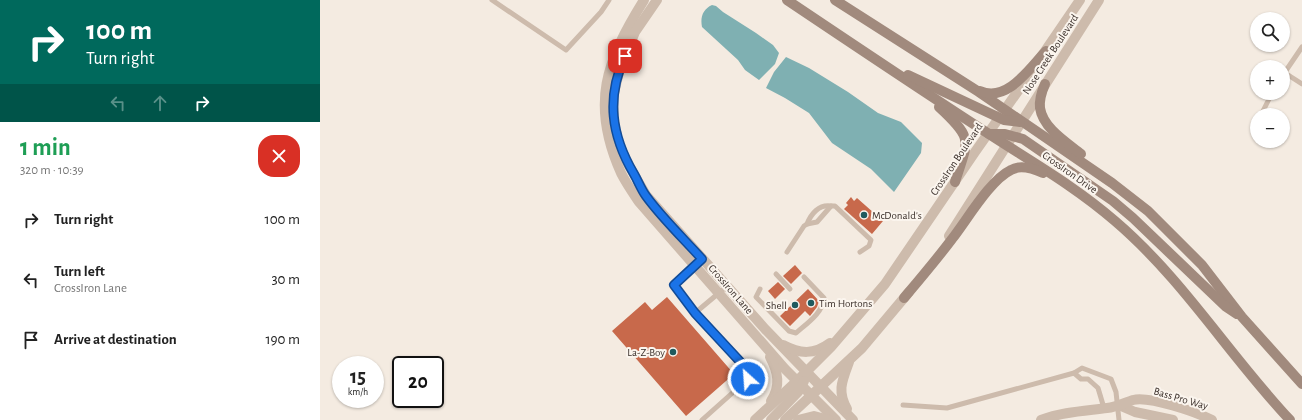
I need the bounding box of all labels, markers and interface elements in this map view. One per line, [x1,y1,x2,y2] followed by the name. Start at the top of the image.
[1020,12,1081,96] street label: Nose Creek Boulevard
[1250,12,1290,148] map controls
[1250,12,1290,52] button: search
[20,16,72,68] icon: right
[86,17,152,45] text: 100 m
[608,39,642,73] pin
[614,45,636,67] icon: arrive
[86,50,155,68] text: Turn right
[1250,60,1290,100] button: +
[107,92,129,114] icon: left
[149,92,171,114] icon: ahead
[191,92,213,114] icon: right
[1250,108,1290,148] button: −
[928,121,985,197] street label: CrossIron Boulevard
[258,135,300,177] button: close
[20,136,71,160] text: 1 min
[1040,149,1099,195] street label: CrossIron Drive
[20,164,84,177] text: 320 m · 10:39
[20,209,42,231] icon: right
[859,210,869,220] marker: McDonald's
[872,210,922,221] place label: McDonald's
[54,212,113,227] text: Turn right
[265,212,300,227] text: 100 m
[706,262,755,316] street label: CrossIron Lane
[54,264,105,279] text: Turn left
[20,269,42,291] icon: left
[271,272,300,287] text: 30 m
[54,282,127,295] text: CrossIron Lane
[806,298,816,308] marker: Tim Hortons
[819,298,872,309] place label: Tim Hortons
[766,300,787,311] place label: Shell
[790,300,800,310] marker: Shell
[20,329,42,351] icon: arrive
[54,332,177,347] text: Arrive at destination
[265,332,300,347] text: 190 m
[627,347,665,358] place label: La-Z-Boy
[668,347,678,357] marker: La-Z-Boy
[392,356,444,408] speed limit sign: 20
[727,358,769,400] position arrow
[350,367,366,387] text: 15
[1152,385,1210,412] street label: Bass Pro Way
[348,387,368,397] text: km/h

